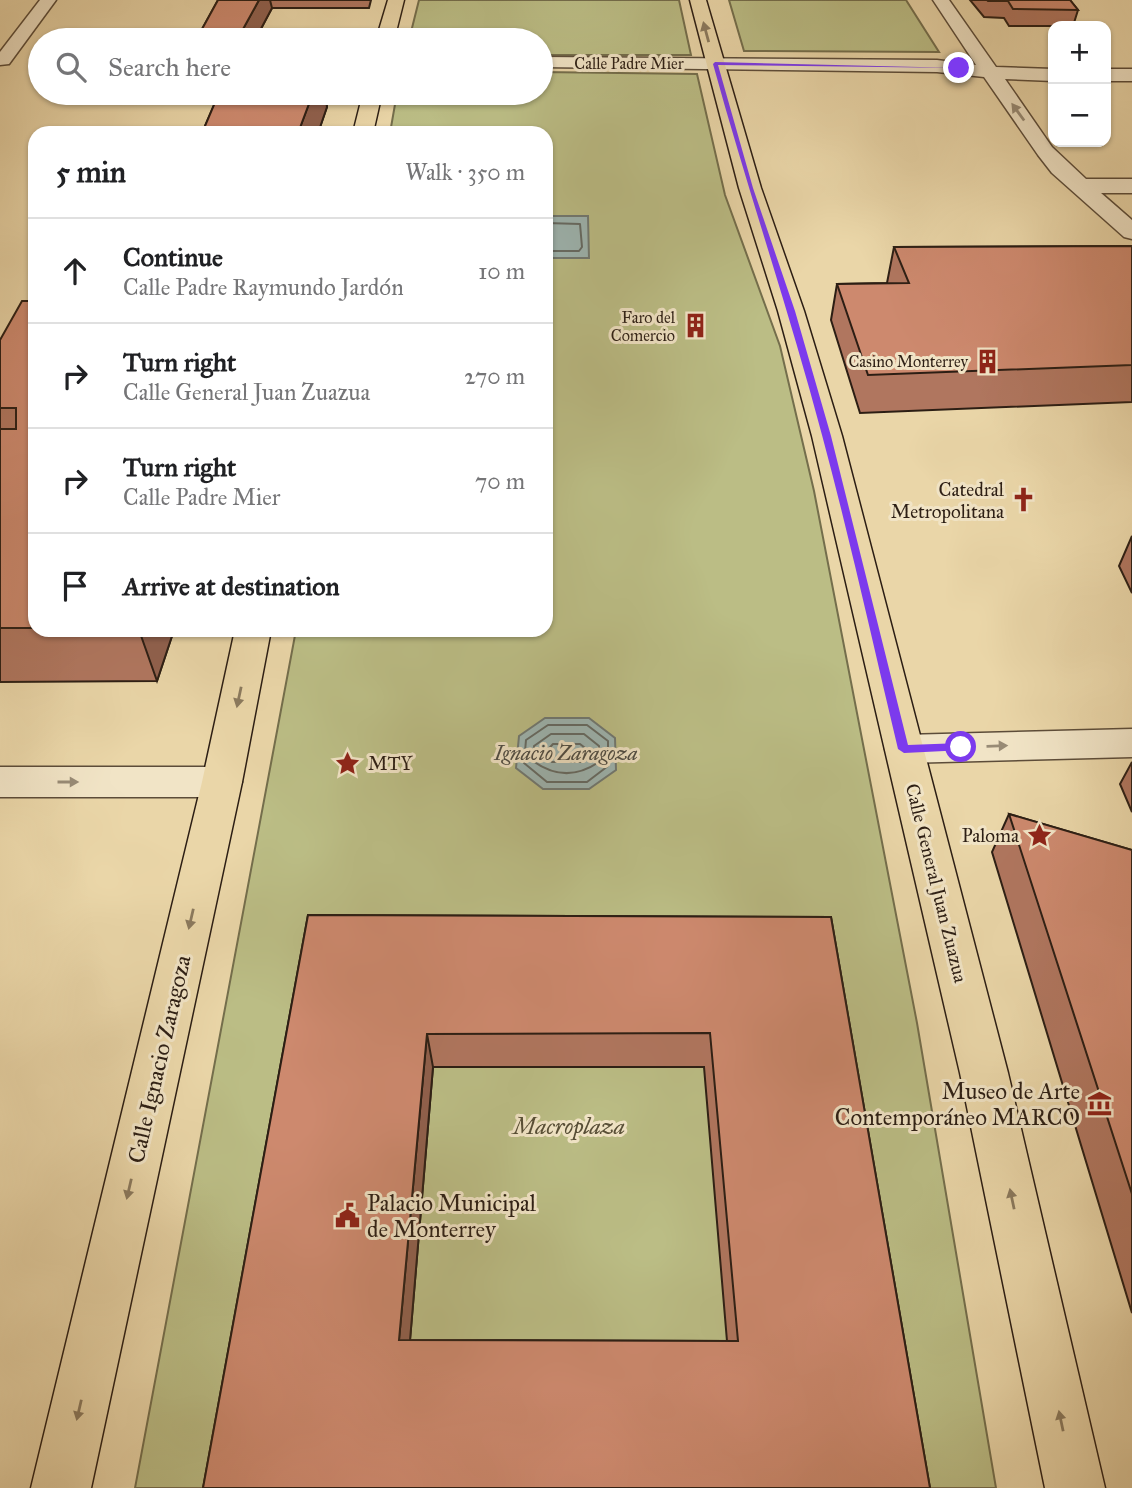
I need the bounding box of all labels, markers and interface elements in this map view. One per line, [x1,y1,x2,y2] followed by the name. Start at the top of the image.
[701,21,711,42] one-way arrow
[1048,21,1111,147] map controls
[1048,21,1111,84] button: +
[28,28,553,105] search box
[52,48,90,86] icon: search
[108,51,231,83] text: Search here
[943,52,974,83] route end
[574,54,684,73] street label: Calle Padre Mier
[1048,84,1111,147] button: −
[1011,103,1025,121] one-way arrow
[56,154,126,190] text: 5 min
[405,158,525,186] text: Walk · 350 m
[123,241,223,273] text: Continue
[56,252,94,290] icon: ahead
[478,257,525,285] text: 10 m
[123,273,404,301] text: Calle Padre Raymundo Jardón
[611,308,676,345] place label: Faro del Comercio
[681,312,709,340] building icon: Faro del Comercio
[123,346,236,378] text: Turn right
[974,347,1002,375] building icon: Casino Monterrey
[848,352,969,371] place label: Casino Monterrey
[56,357,94,395] icon: right
[464,362,525,390] text: 270 m
[123,378,370,406] text: Calle General Juan Zuazua
[123,451,236,483] text: Turn right
[56,462,94,500] icon: right
[475,467,525,495] text: 70 m
[891,478,1005,523] place label: Catedral Metropolitana
[123,483,280,511] text: Calle Padre Mier
[1010,486,1038,514] church icon: Catedral Metropolitana
[56,567,94,605] icon: arrive
[123,570,340,602] text: Arrive at destination
[234,686,245,708] one-way arrow
[945,731,976,762] route start
[493,740,638,766] water label: Ignacio Zaragoza
[986,741,1008,752] one-way arrow
[334,749,362,777] place icon: MTY
[368,752,414,775] place label: MTY
[57,776,79,788] one-way arrow
[900,781,973,986] street label: Calle General Juan Zuazua
[1025,821,1053,849] place icon: Paloma
[962,824,1020,847] place label: Paloma
[185,908,196,930] one-way arrow
[121,952,198,1166] street label: Calle Ignacio Zaragoza
[835,1077,1080,1131] place label: Museo de Arte Contemporáneo MARCO
[1086,1090,1114,1118] museum icon: Museo de Arte Contemporáneo MARCO
[511,1112,625,1141] park label: Macroplaza
[123,1178,134,1200] one-way arrow
[1006,1188,1017,1210] one-way arrow
[367,1189,537,1243] place label: Palacio Municipal de Monterrey
[333,1202,361,1230] public building icon: Palacio Municipal de Monterrey
[73,1399,84,1421] one-way arrow
[1055,1410,1066,1432] one-way arrow

